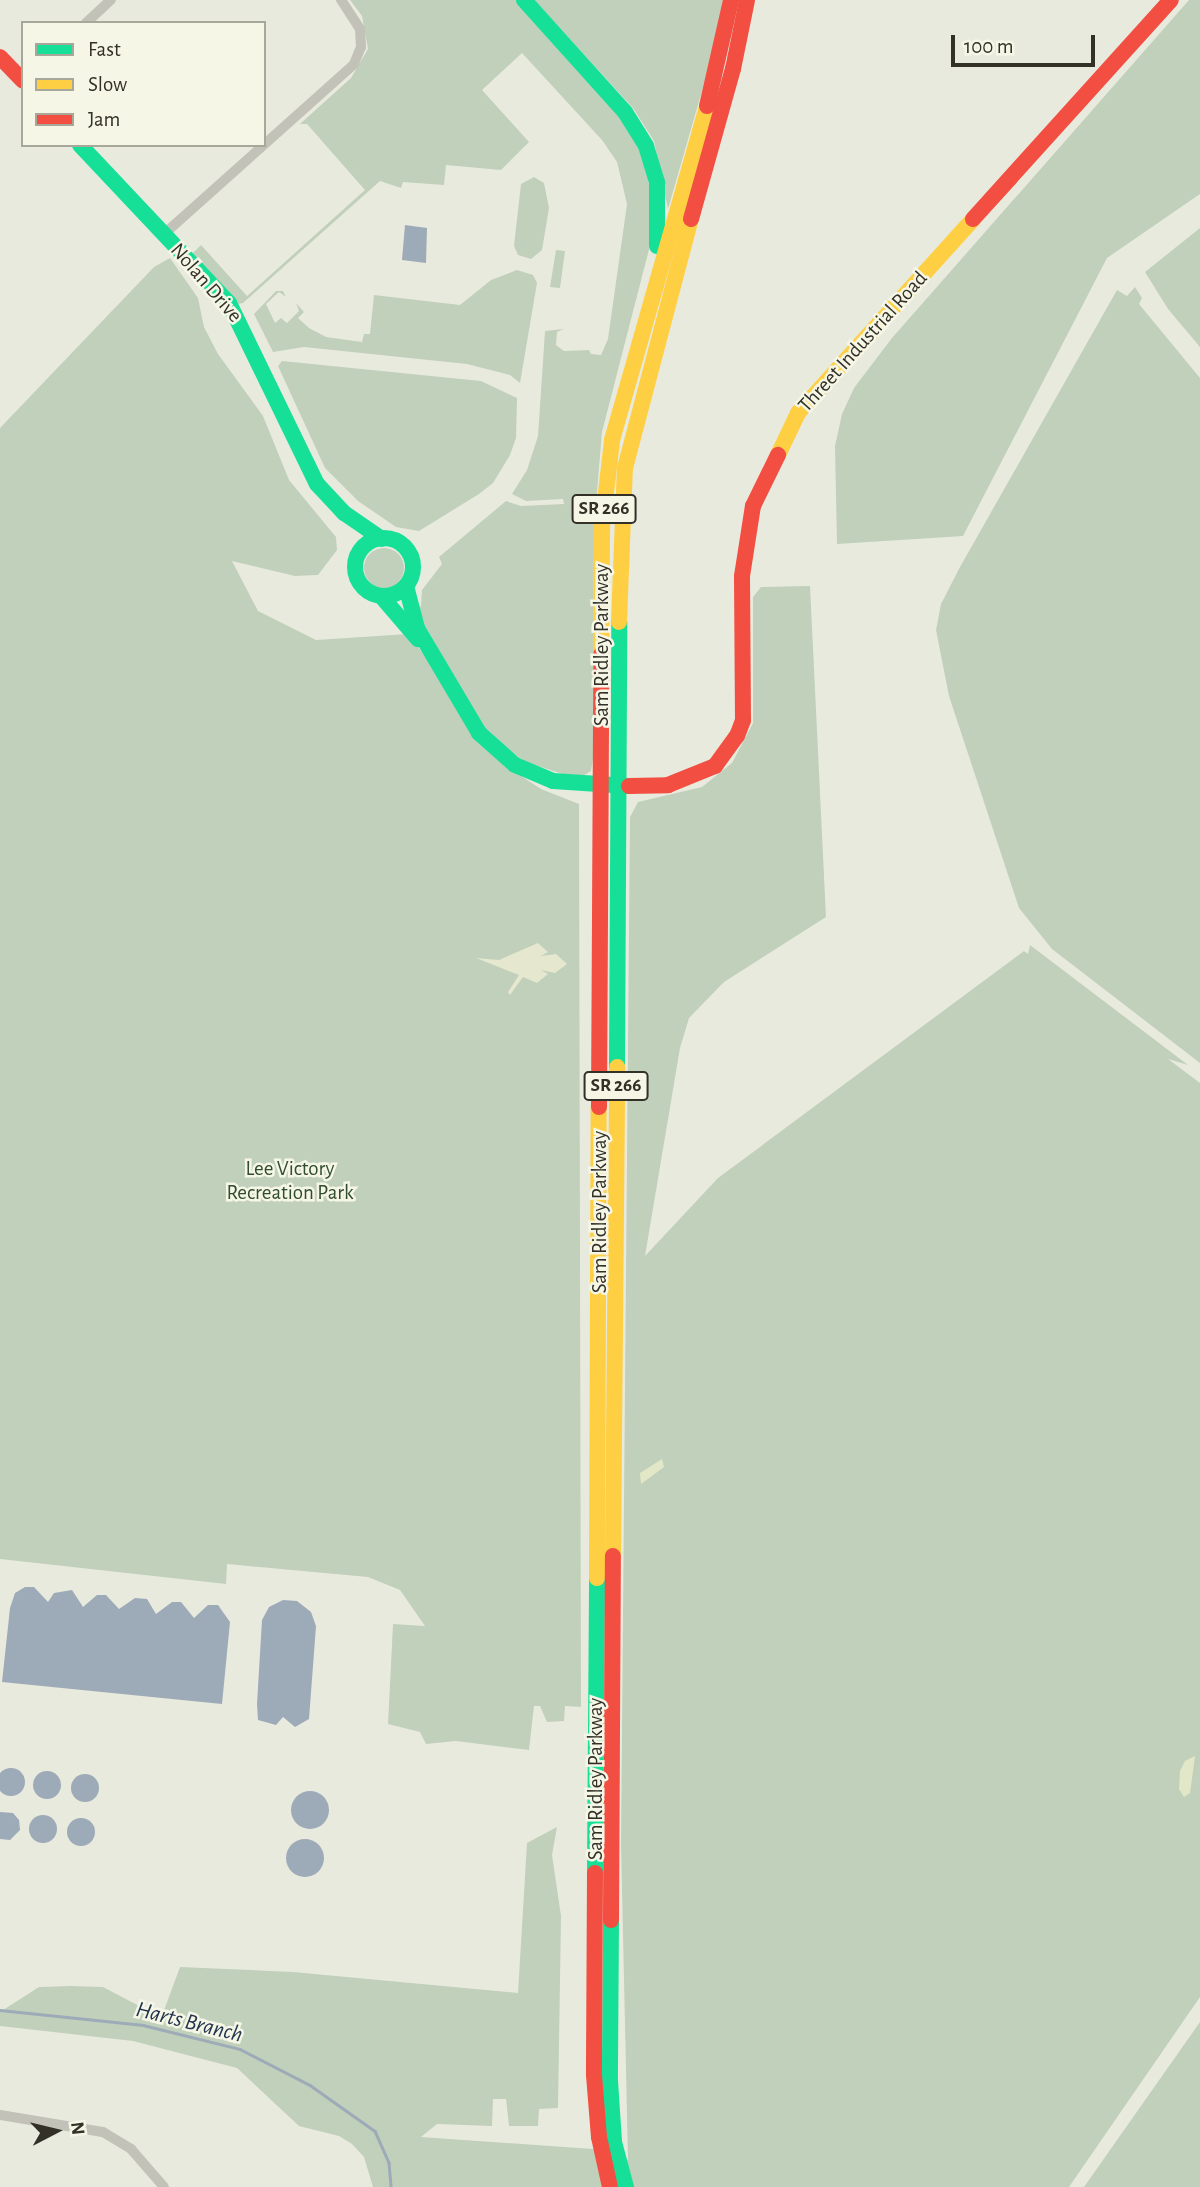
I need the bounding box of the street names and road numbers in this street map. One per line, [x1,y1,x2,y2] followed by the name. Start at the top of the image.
[165,238,247,328] street label: Nolan Drive
[793,266,933,418] street label: Threet Industrial Road
[571,494,637,524] road number: SR 266
[589,564,615,726] street label: Sam Ridley Parkway
[583,1070,649,1102] road number: SR 266
[587,1131,613,1293] street label: Sam Ridley Parkway
[583,1698,609,1860] street label: Sam Ridley Parkway

